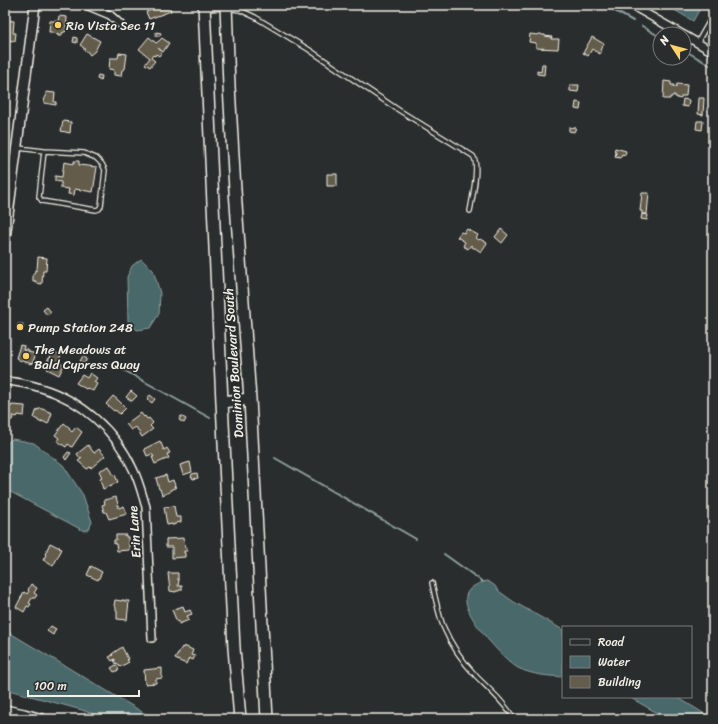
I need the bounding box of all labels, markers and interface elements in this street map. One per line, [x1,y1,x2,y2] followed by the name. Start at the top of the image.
[66,14,155,37] place label: Rio Vista Sec 11
[53,20,63,30] marker: Rio Vista Sec 11
[652,26,692,66] north arrow
[654,31,674,50] text: N
[217,287,250,439] street label: Dominion Boulevard South
[28,316,133,339] place label: Pump Station 248
[15,322,25,332] marker: Pump Station 248
[34,338,140,376] place label: The Meadows at Bald Cypress Quay
[21,351,31,361] marker: The Meadows at Bald Cypress Quay
[121,505,148,559] street label: Erin Lane
[562,626,692,698] legend
[598,631,625,653] text: Road
[598,651,631,673] text: Water
[598,671,641,693] text: Building
[28,672,139,698] scale bar
[34,675,67,697] text: 100 m

